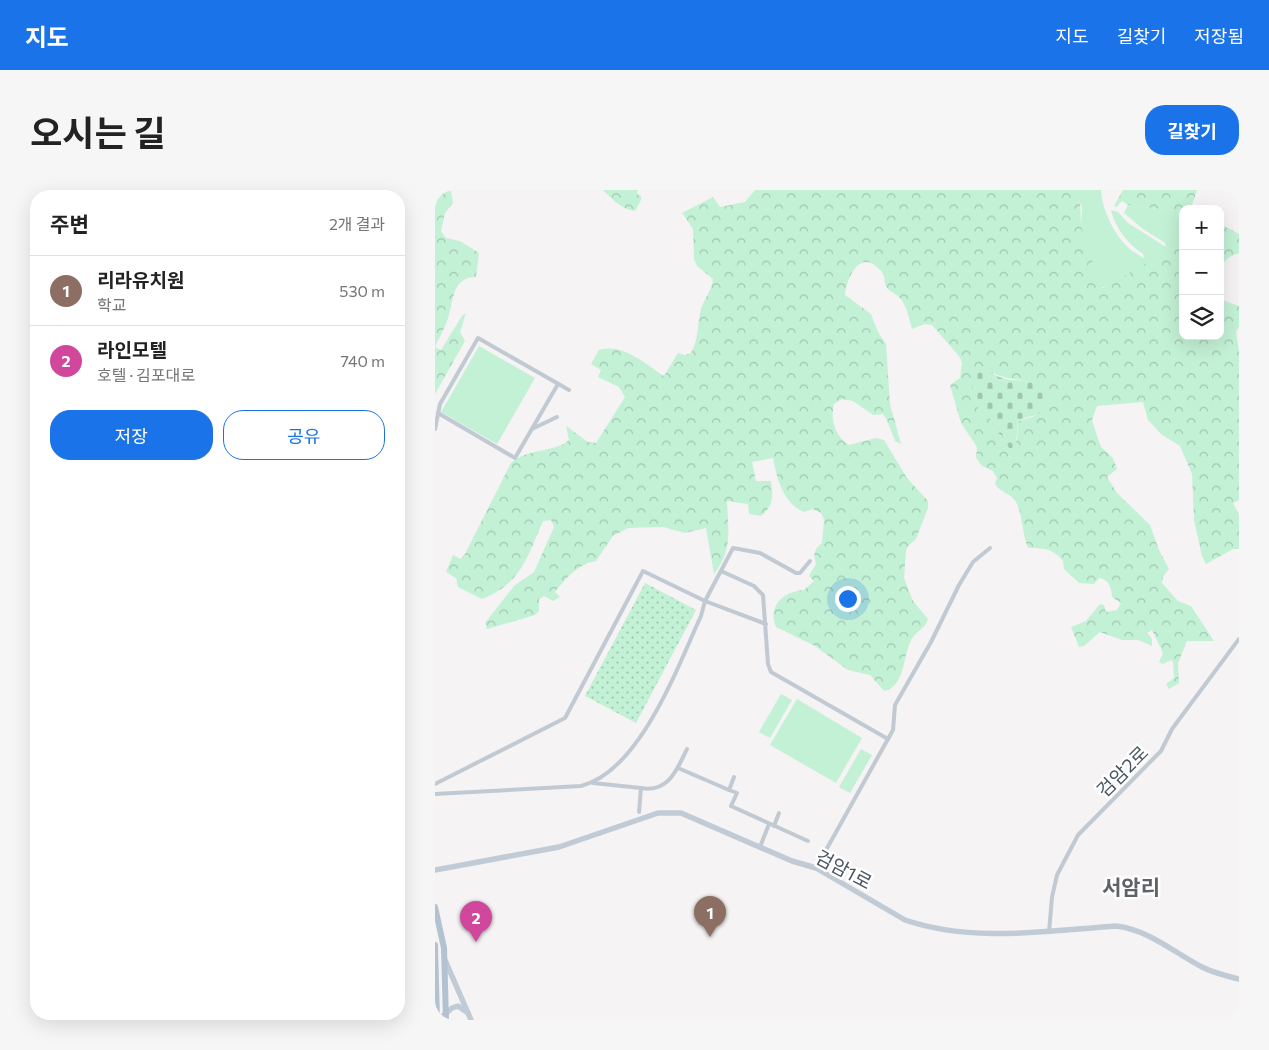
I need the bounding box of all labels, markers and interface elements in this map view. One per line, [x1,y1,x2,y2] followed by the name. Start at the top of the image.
[25,22,69,51] text: 지도
[1056,25,1089,47] text: 지도
[1117,25,1166,47] text: 길찾기
[1194,25,1244,47] text: 저장됨
[1145,105,1239,155] button: 길찾기
[30,110,166,153] text: 오시는 길
[1179,205,1224,340] map controls
[1179,205,1224,250] button: +
[50,211,89,236] text: 주변
[329,214,385,233] text: 2개 결과
[1179,250,1224,295] button: −
[97,268,184,291] text: 리라유치원
[62,281,70,300] text: 1
[339,281,385,300] text: 530 m
[97,295,126,314] text: 학교
[1179,295,1224,340] button: layers
[97,338,167,361] text: 라인모텔
[61,351,71,370] text: 2
[340,351,385,370] text: 740 m
[97,365,195,384] text: 호텔 · 김포대로
[50,410,213,460] button: 저장
[223,410,385,460] button: 공유
[835,586,861,612] your location
[1092,741,1152,801] street label: 검암2로
[812,845,876,893] street label: 검암1로
[1102,874,1160,899] district label: 서암리
[694,896,726,937] pin: 1
[460,901,492,942] pin: 2

